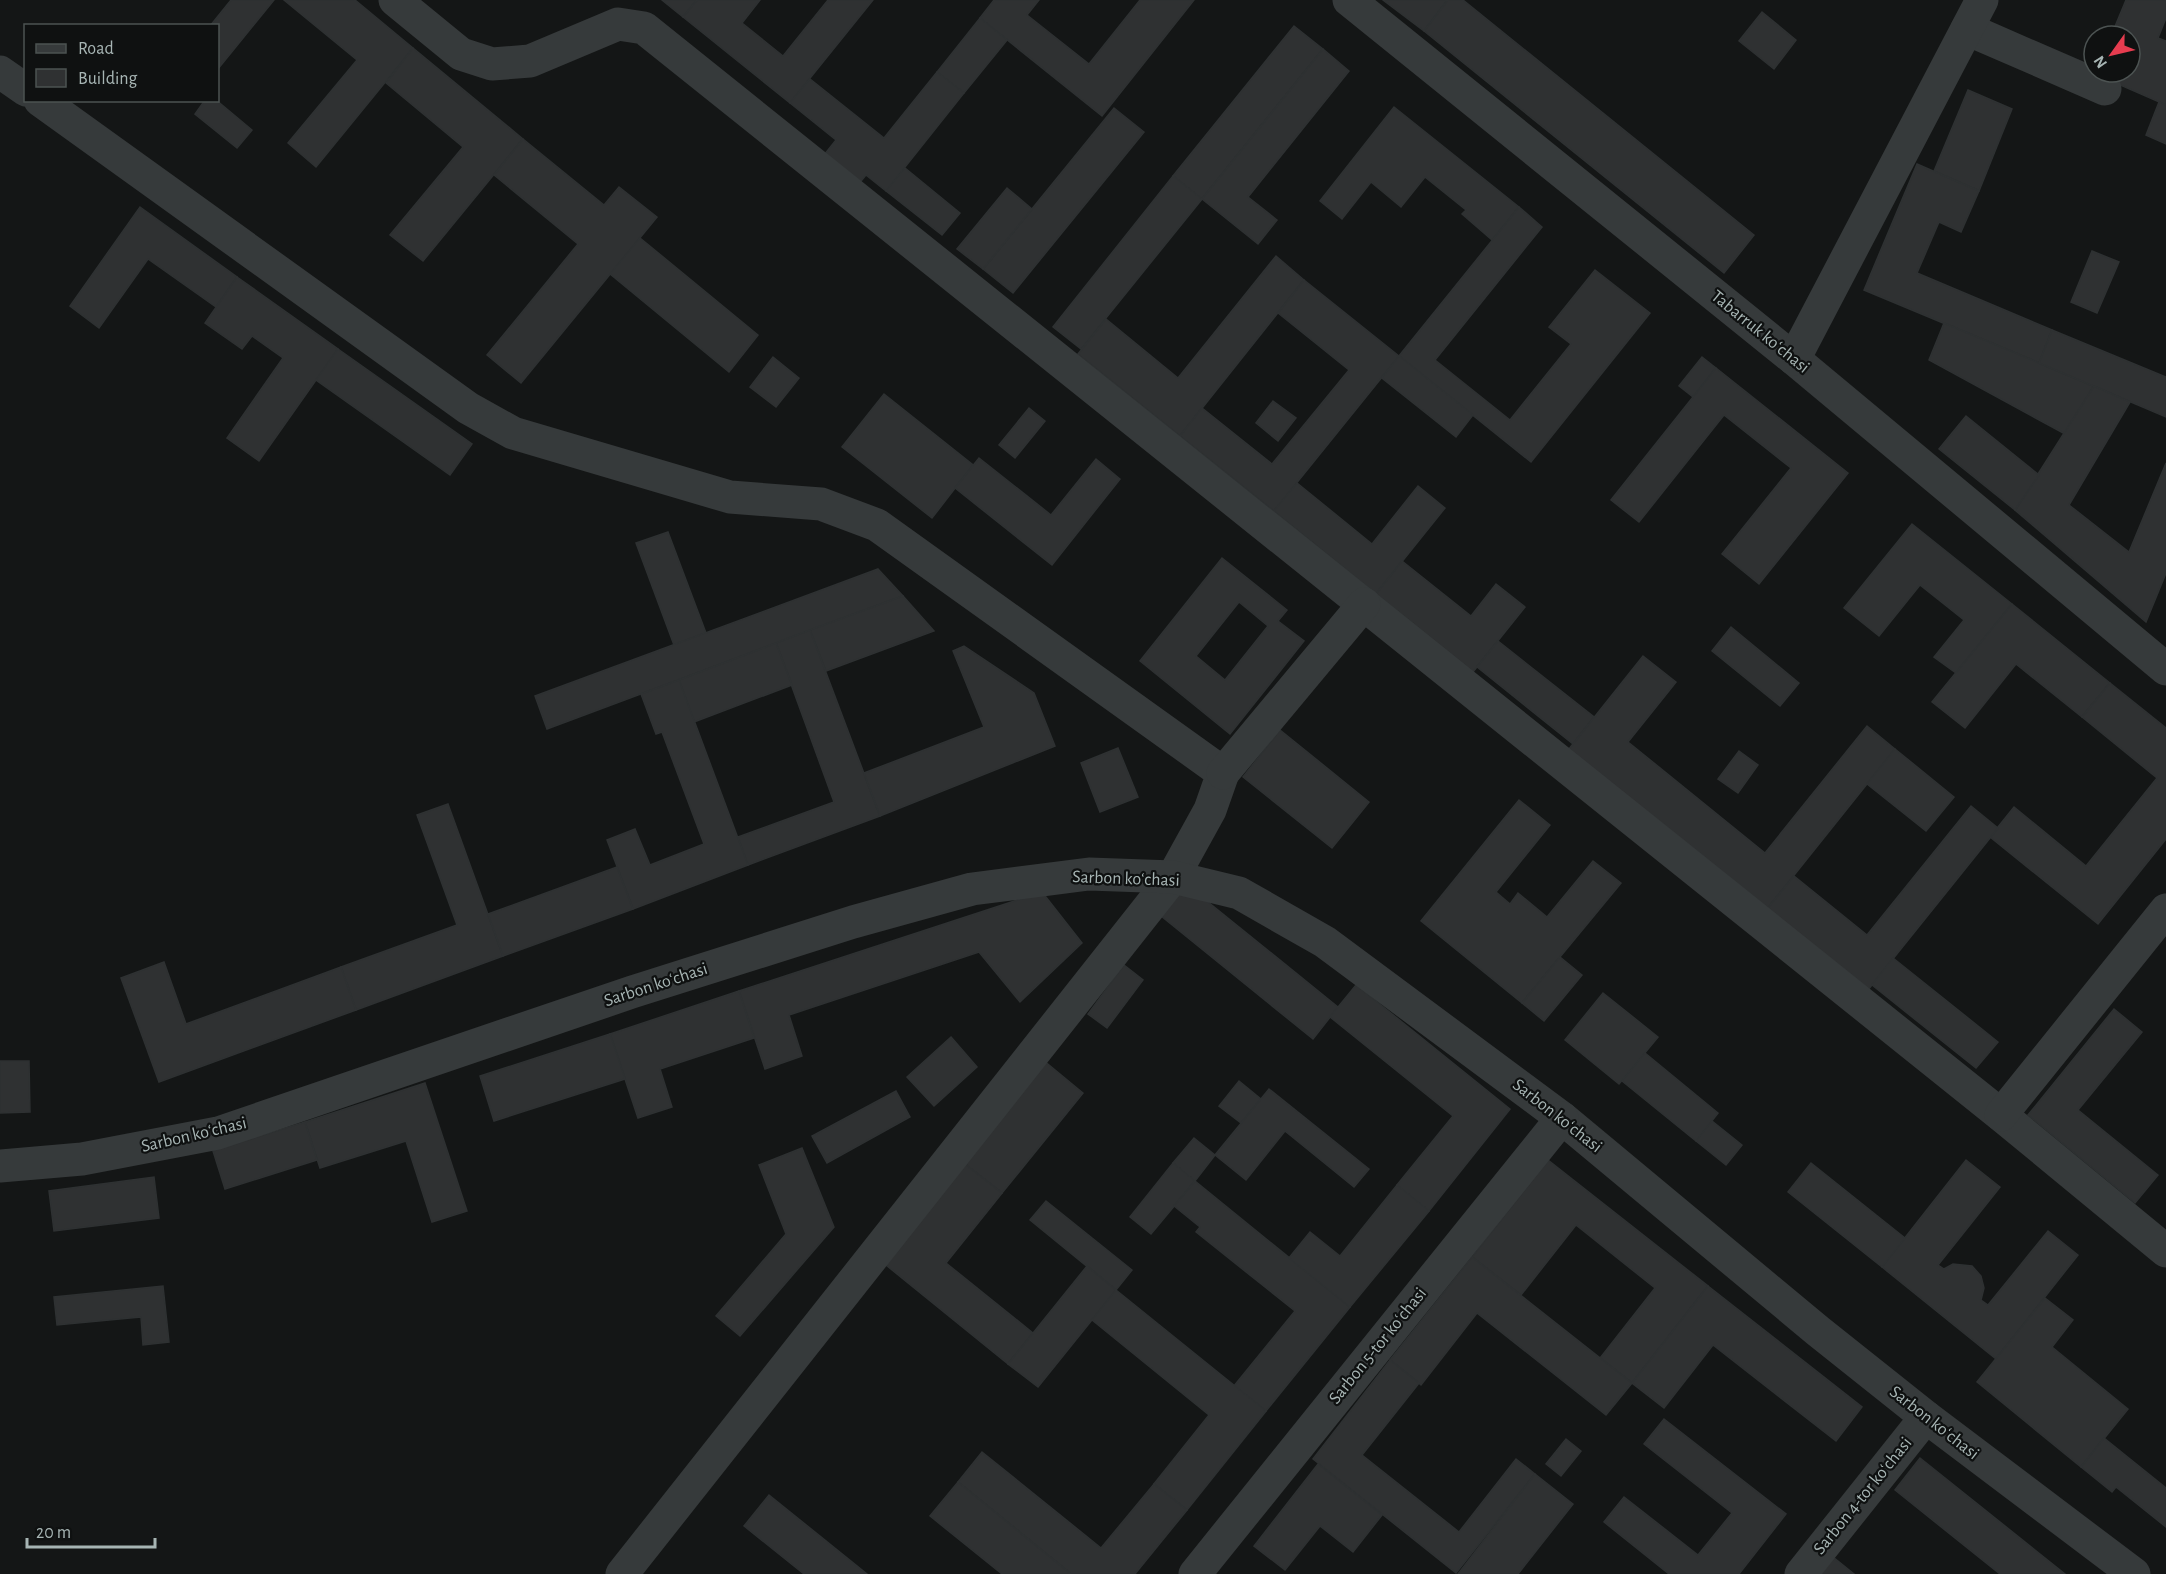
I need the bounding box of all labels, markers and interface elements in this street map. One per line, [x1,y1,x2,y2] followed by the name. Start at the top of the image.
[24,24,219,102] legend
[2082,24,2142,84] north arrow
[78,40,114,58] text: Road
[2091,53,2110,71] text: N
[78,70,138,88] text: Building
[1707,287,1813,377] street label: Tabarruk koʻchasi
[1072,868,1180,890] street label: Sarbon koʻchasi
[602,960,710,1010] street label: Sarbon koʻchasi
[1509,1076,1605,1156] street label: Sarbon koʻchasi
[140,1114,248,1156] street label: Sarbon koʻchasi
[1326,1285,1430,1407] street label: Sarbon 5-tor koʻchasi
[1886,1383,1982,1463] street label: Sarbon koʻchasi
[1810,1434,1916,1558] street label: Sarbon 4-tor koʻchasi
[27,1511,154,1549] scale bar
[36,1524,71,1542] text: 20 m

